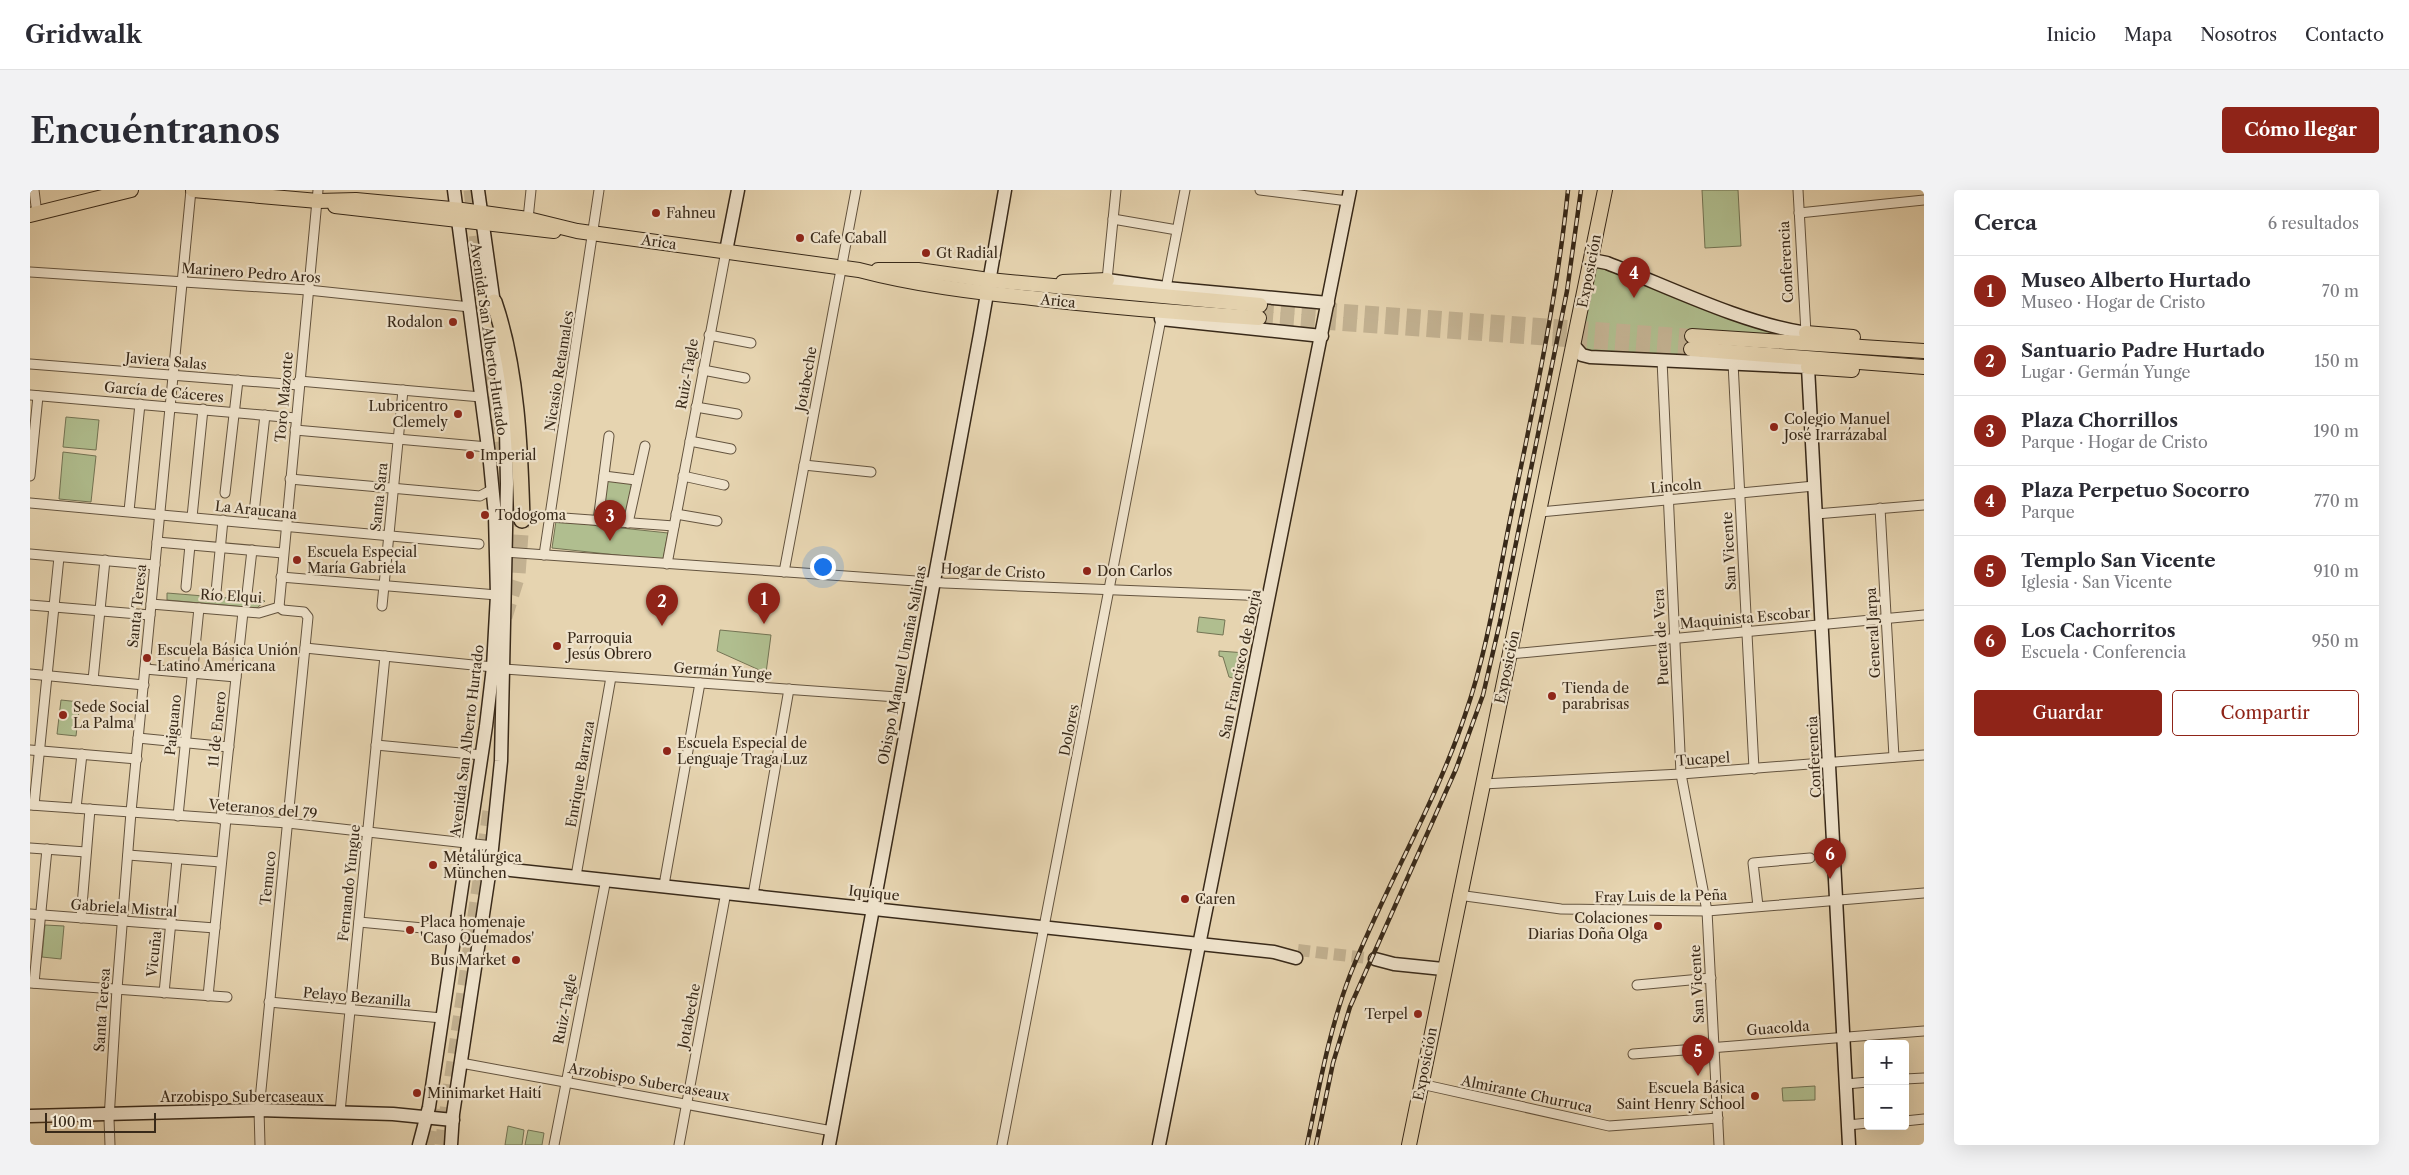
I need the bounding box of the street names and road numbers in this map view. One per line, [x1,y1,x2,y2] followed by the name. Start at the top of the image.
[1775,220,1797,303] street label: Conferencia
[639,230,678,253] street label: Arica
[1573,233,1605,309] street label: Exposición
[466,241,511,436] street label: Avenida San Alberto Hurtado
[181,259,321,287] street label: Marinero Pedro Aros
[1039,290,1077,312] street label: Arica
[541,309,577,433] street label: Nicasio Retamales
[672,337,702,411] street label: Ruiz-Tagle
[791,345,821,415] street label: Jotabeche
[123,348,207,374] street label: Javiera Salas
[271,351,297,443] street label: Toro Mazotte
[103,378,225,406] street label: García de Cáceres
[366,461,392,532] street label: Santa Sara
[1650,475,1702,497] street label: Lincoln
[214,497,299,523] street label: La Araucana
[1718,511,1740,591] street label: San Vicente
[940,559,1046,583] street label: Hogar de Cristo
[124,563,150,649] street label: Santa Teresa
[874,564,930,766] street label: Obispo Manuel Umaña Salinas
[200,585,262,607] street label: Río Elqui
[1215,587,1265,740] street label: San Francisco de Borja
[1649,587,1673,686] street label: Puerta de Vera
[1862,587,1884,679] street label: General Jarpa
[1679,603,1811,633] street label: Maquinista Escobar
[1490,629,1524,705] street label: Exposición
[446,643,488,840] street label: Avenida San Alberto Hurtado
[673,659,773,683] street label: Germán Yunge
[204,690,230,768] street label: 11 de Enero
[161,694,185,756] street label: Paiguano
[1055,703,1083,757] street label: Dolores
[1803,715,1825,798] street label: Conferencia
[562,719,598,829] street label: Enrique Barraza
[1675,748,1731,770] street label: Tucapel
[207,795,318,823] street label: Veteranos del 79
[334,823,364,942] street label: Fernando Yungue
[256,850,280,906] street label: Temuco
[848,881,901,905] street label: Iquique
[1594,886,1728,906] street label: Fray Luis de la Peña
[70,895,178,921] street label: Gabriela Mistral
[143,929,165,979] street label: Vicuña
[1686,944,1708,1024] street label: San Vicente
[90,967,114,1053] street label: Santa Teresa
[549,972,581,1046] street label: Ruiz-Tagle
[673,982,704,1052] street label: Jotabeche
[302,983,412,1011] street label: Pelayo Bezanilla
[1746,1017,1811,1039] street label: Guacolda
[1409,1026,1441,1102] street label: Exposición
[566,1059,732,1105] street label: Arzobispo Subercaseaux
[1459,1071,1595,1117] street label: Almirante Churruca
[159,1088,325,1106] street label: Arzobispo Subercaseaux

